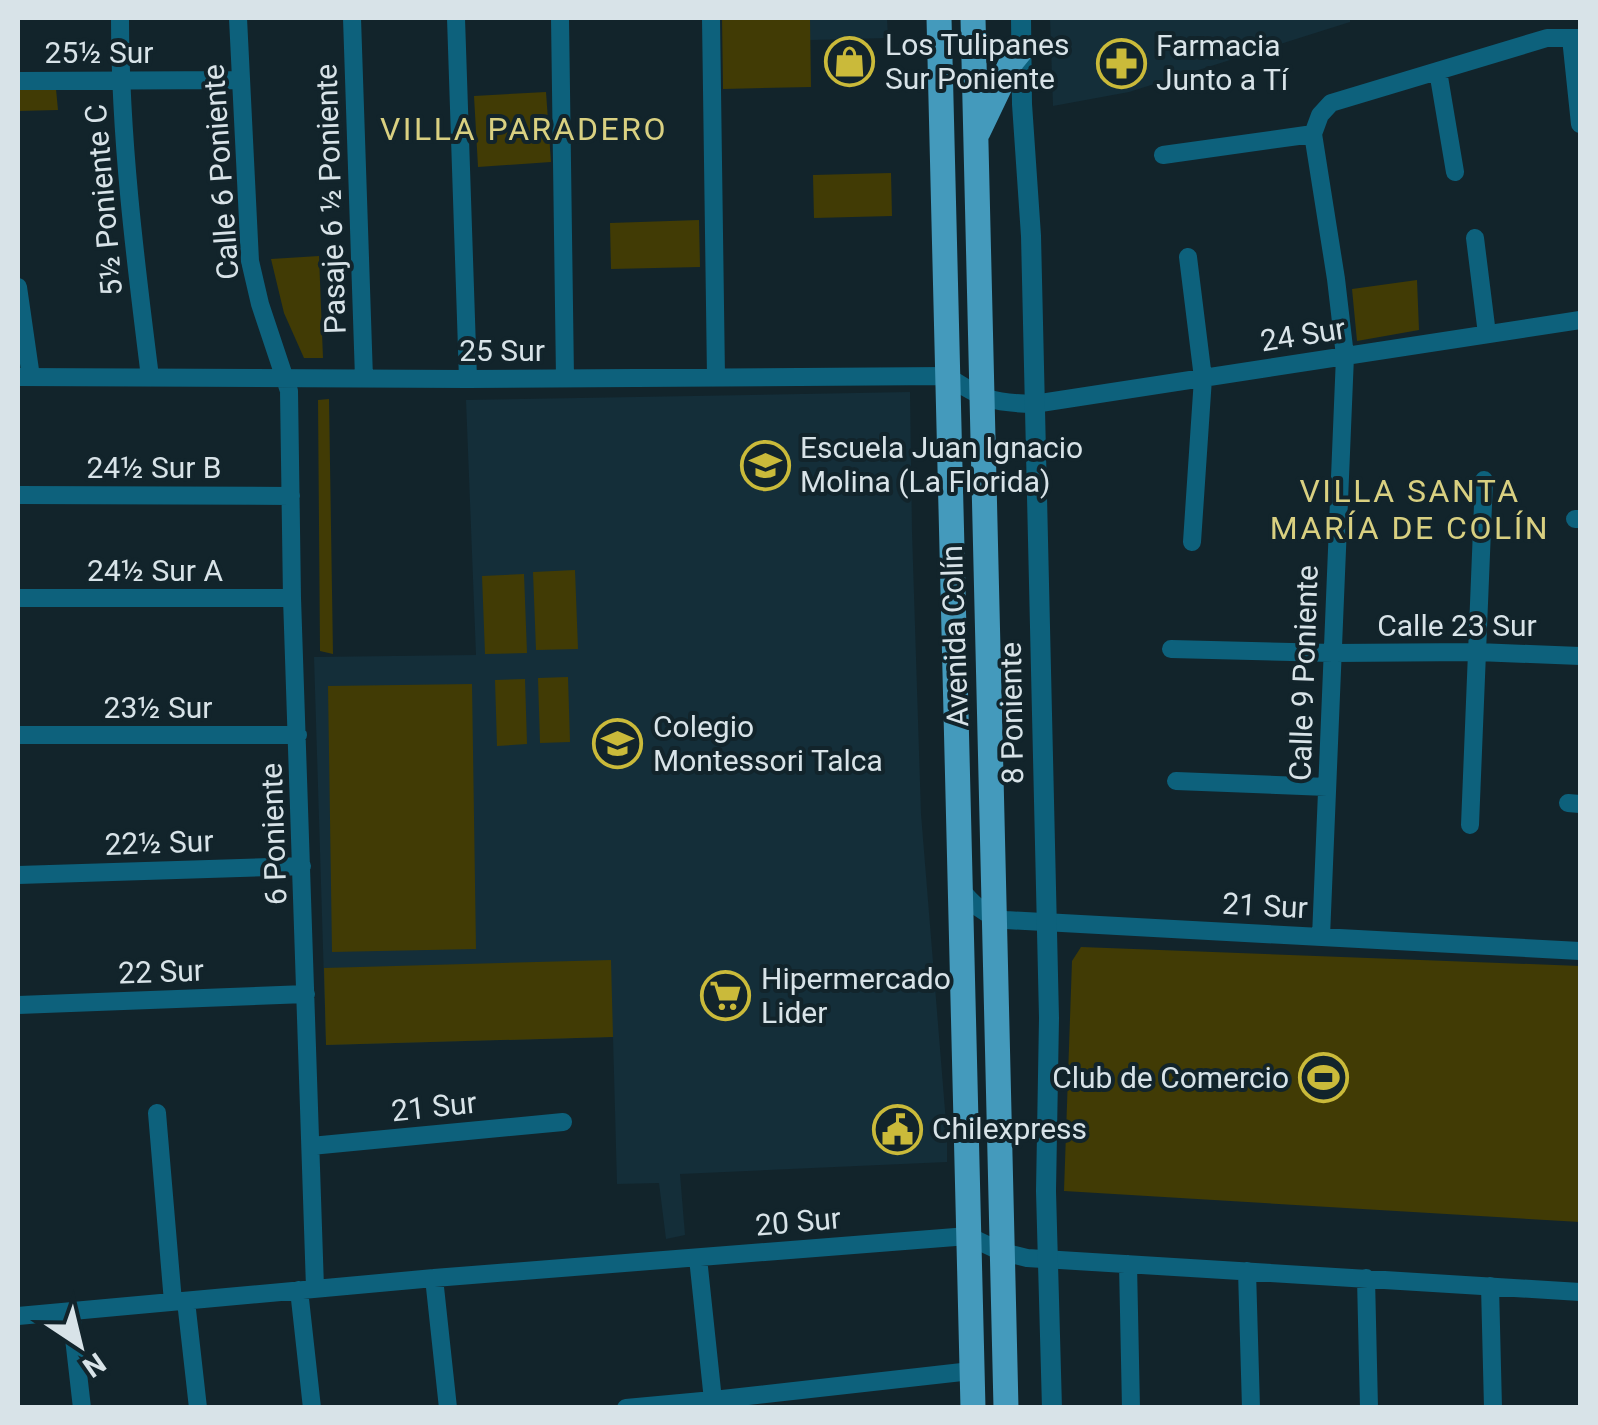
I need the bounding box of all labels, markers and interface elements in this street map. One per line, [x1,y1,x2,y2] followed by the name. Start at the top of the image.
[885,27,1069,96] place label: Los Tulipanes Sur Poniente
[1156,28,1290,97] place label: Farmacia Junto a Tí
[45,35,153,70] street label: 25½ Sur
[824,36,876,88] shop icon: Los Tulipanes Sur Poniente
[1095,37,1147,89] pharmacy icon: Farmacia Junto a Tí
[196,63,245,281] street label: Calle 6 Poniente
[308,63,353,335] street label: Pasaje 6 ½ Poniente
[78,103,129,297] street label: 5½ Poniente C
[380,110,668,148] district label: VILLA PARADERO
[1258,311,1348,358] street label: 24 Sur
[459,333,545,368] street label: 25 Sur
[800,430,1083,499] place label: Escuela Juan Ignacio Molina (La Florida)
[739,439,791,491] school or university icon: Escuela Juan Ignacio Molina (La Florida)
[86,450,222,485] street label: 24½ Sur B
[1270,472,1550,547] district label: VILLA SANTA MARÍA DE COLÍN
[934,545,975,727] street label: Avenida Colín
[87,553,223,588] street label: 24½ Sur A
[1282,564,1325,782] street label: Calle 9 Poniente
[1377,608,1537,643] street label: Calle 23 Sur
[993,642,1030,784] street label: 8 Poniente
[104,690,212,725] street label: 23½ Sur
[653,709,883,778] place label: Colegio Montessori Talca
[592,718,644,770] school or university icon: Colegio Montessori Talca
[254,762,293,906] street label: 6 Poniente
[104,823,214,862] street label: 22½ Sur
[1221,886,1309,925] street label: 21 Sur
[118,953,204,990] street label: 22 Sur
[761,961,951,1030] place label: Hipermercado Lider
[700,970,752,1022] supermarket icon: Hipermercado Lider
[1298,1052,1350,1104] sports icon: Club de Comercio
[1052,1060,1289,1095] place label: Club de Comercio
[390,1085,478,1128] street label: 21 Sur
[871,1103,923,1155] public building icon: Chilexpress
[932,1111,1087,1146] place label: Chilexpress
[754,1200,842,1243] street label: 20 Sur
[30,1295,130,1395] north arrow
[76,1346,112,1384] text: N

